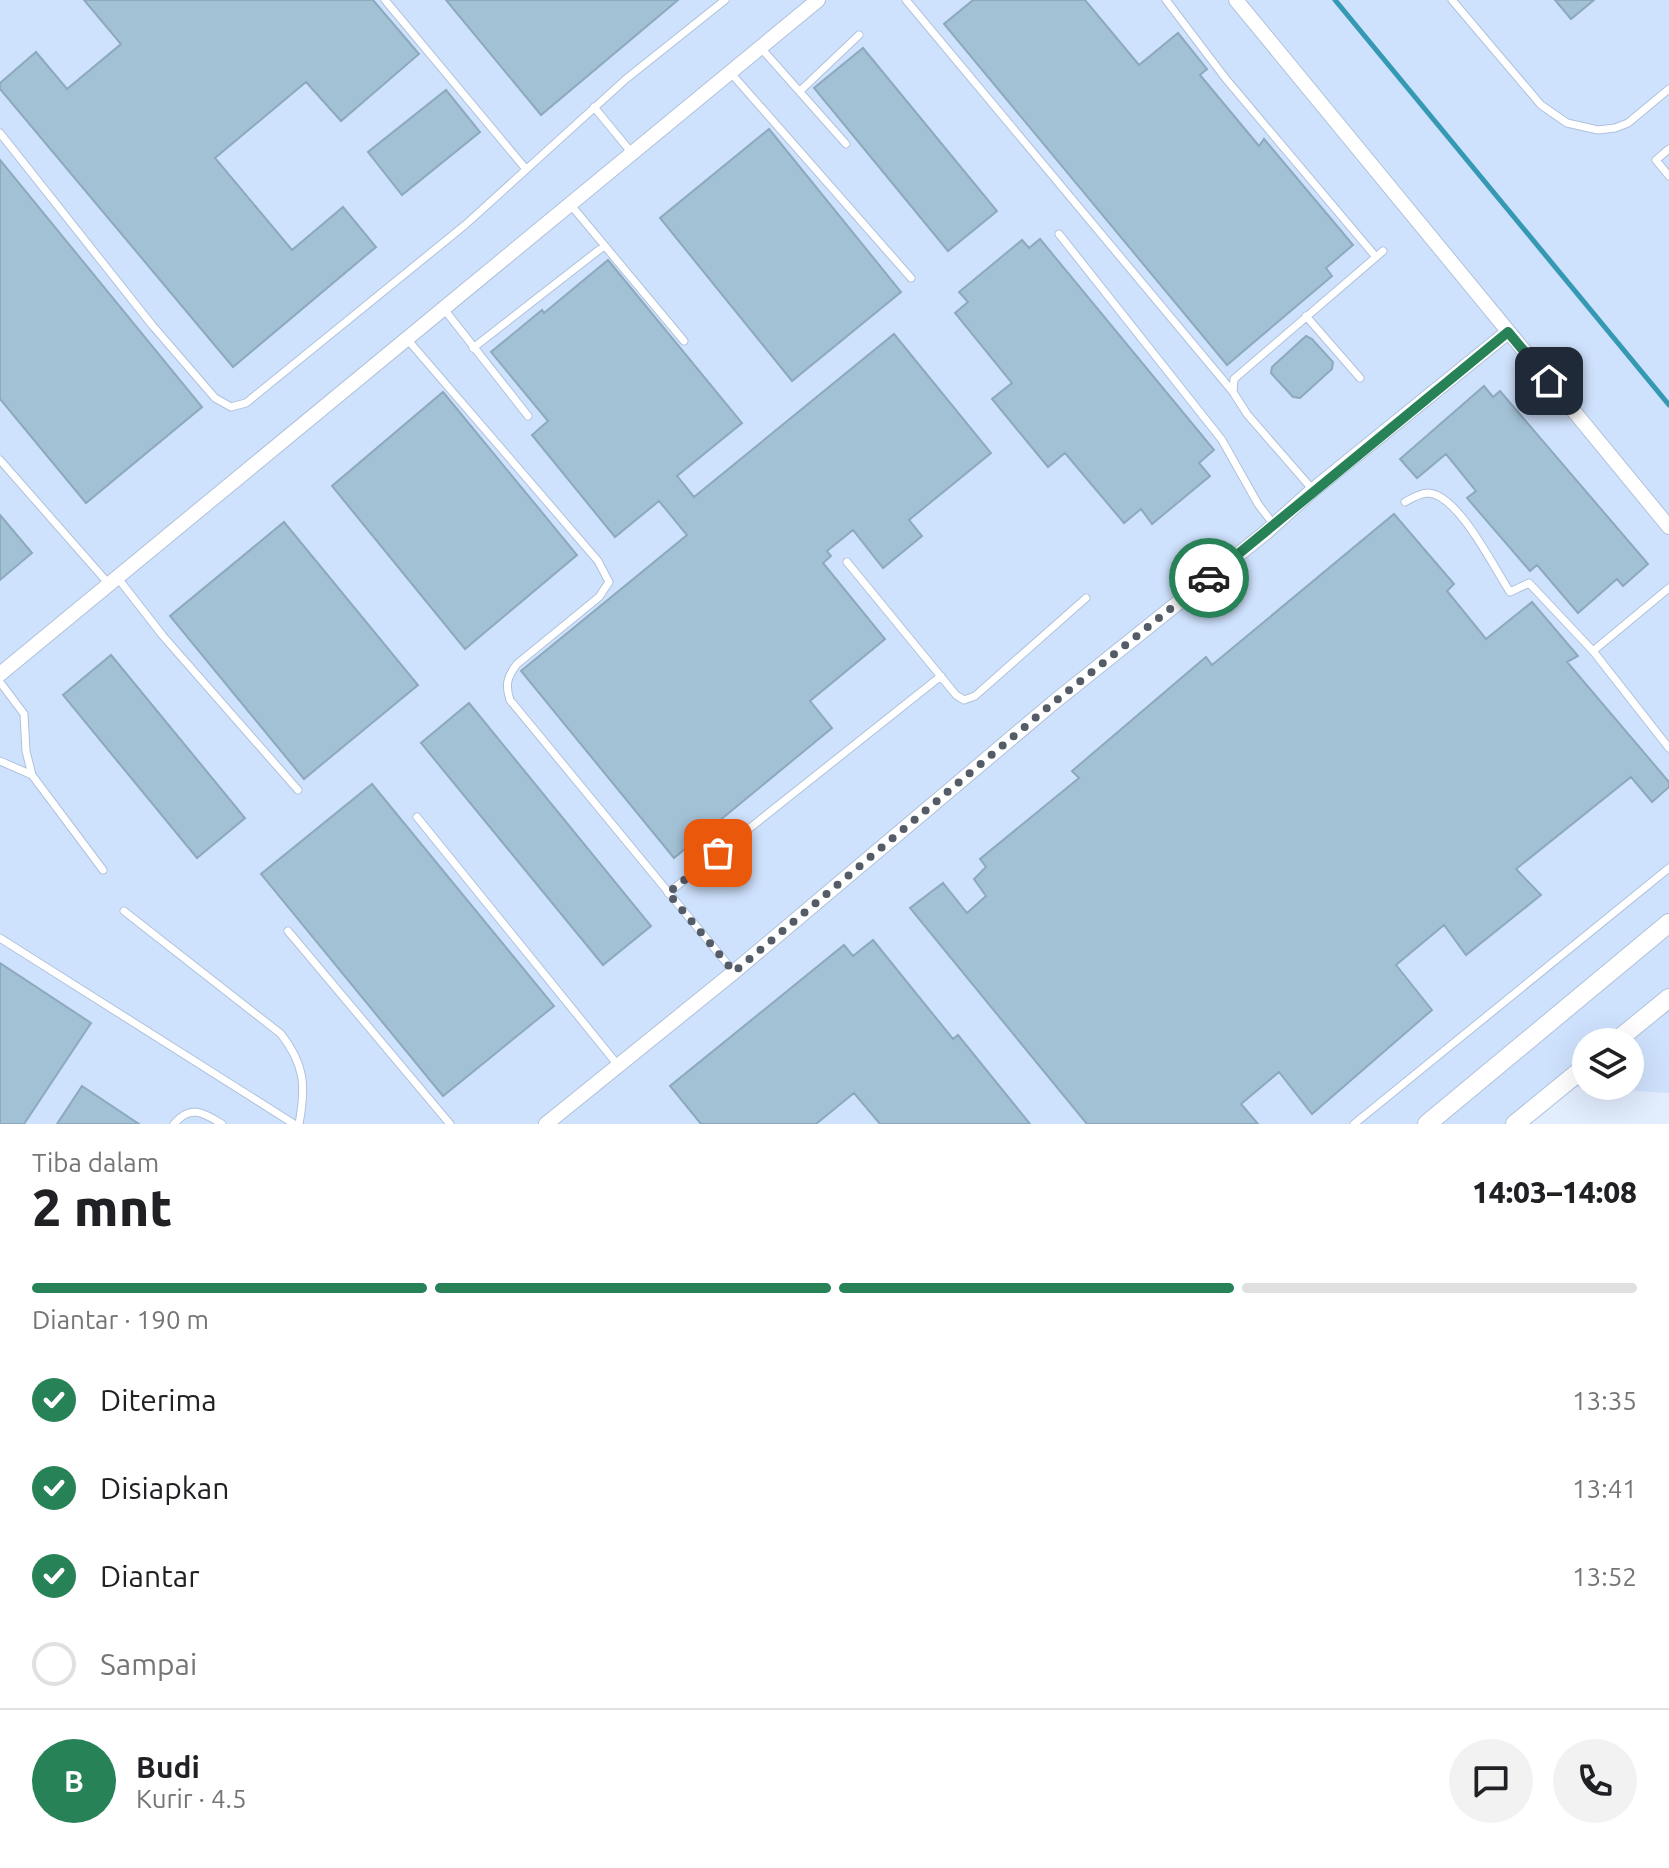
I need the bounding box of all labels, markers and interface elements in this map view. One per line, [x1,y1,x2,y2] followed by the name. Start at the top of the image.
[1515,347,1583,415] pin
[1527,359,1571,403] icon: home
[1169,538,1249,618] courier
[1187,556,1231,600] icon: car
[684,819,752,887] pin
[696,831,740,875] icon: bag
[1572,1028,1644,1100] map controls
[1572,1028,1644,1100] button: layers
[32,1148,159,1177] text: Tiba dalam
[1472,1175,1637,1209] text: 14:03–14:08
[32,1178,172,1236] text: 2 mnt
[32,1305,209,1334] text: Diantar · 190 m
[32,1378,76,1422] icon: check
[100,1383,217,1417] text: Diterima
[1572,1386,1637,1415] text: 13:35
[32,1466,76,1510] icon: check
[100,1471,229,1505] text: Disiapkan
[1572,1474,1637,1503] text: 13:41
[32,1554,76,1598] icon: check
[100,1559,200,1593] text: Diantar
[1572,1562,1637,1591] text: 13:52
[100,1647,197,1681] text: Sampai
[1449,1739,1533,1823] button: chat
[1553,1739,1637,1823] button: phone
[136,1750,200,1784] text: Budi
[64,1764,84,1798] text: B
[136,1784,247,1813] text: Kurir · 4.5

